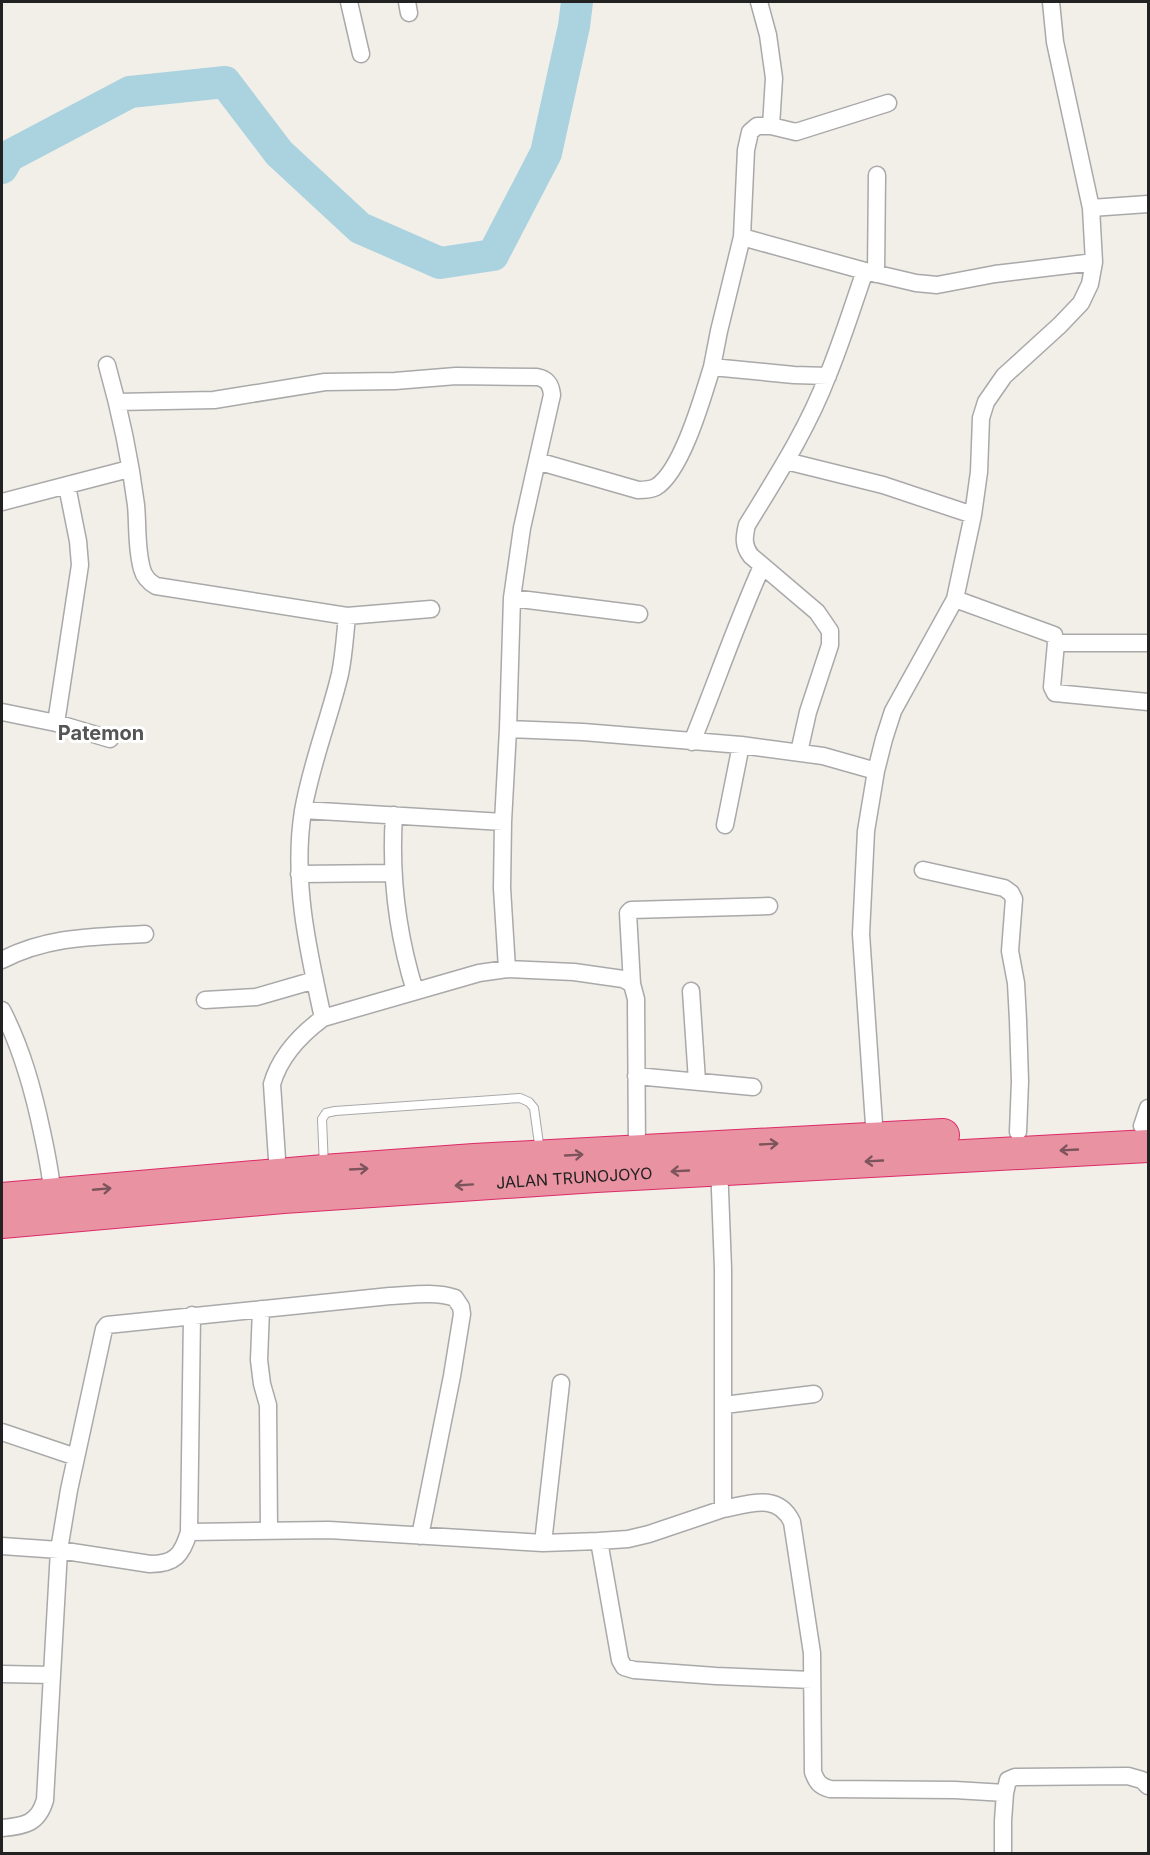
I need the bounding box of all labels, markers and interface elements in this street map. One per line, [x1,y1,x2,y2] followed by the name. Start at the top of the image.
[58,721,144,745] district label: Patemon
[758,1139,778,1150] one-way arrow
[1060,1145,1080,1156] one-way arrow
[564,1150,584,1161] one-way arrow
[865,1155,885,1166] one-way arrow
[348,1163,368,1174] one-way arrow
[495,1163,653,1193] street label: JALAN TRUNOJOYO
[670,1166,690,1177] one-way arrow
[455,1179,475,1190] one-way arrow
[91,1183,111,1194] one-way arrow

